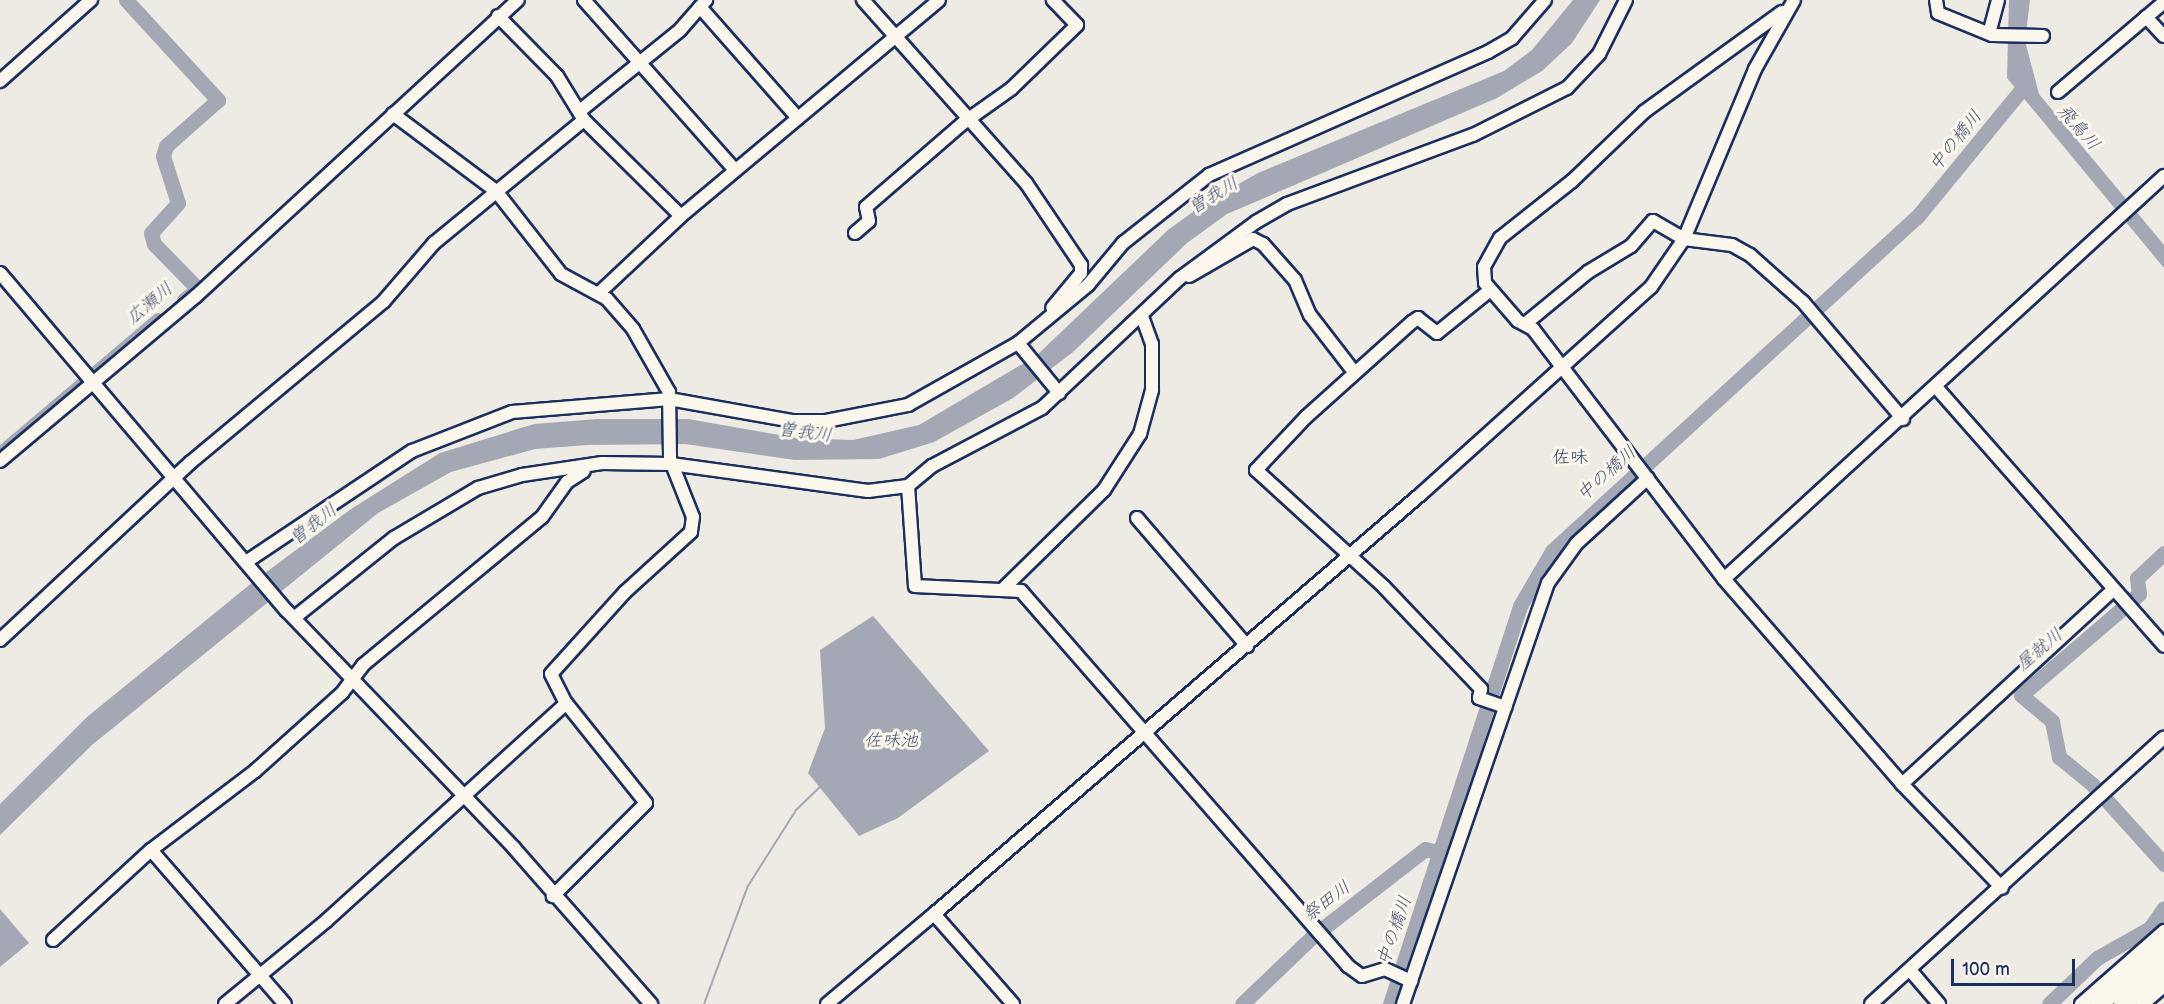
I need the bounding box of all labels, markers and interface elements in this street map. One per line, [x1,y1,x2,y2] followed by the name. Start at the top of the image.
[2052,101,2104,155] water label: 飛鳥川
[1925,106,1987,176] water label: 中の橋川
[1185,173,1243,219] water label: 曽我川
[122,278,178,330] water label: 広瀬川
[777,419,833,447] water label: 曽我川
[1573,442,1641,506] water label: 中の橋川
[1552,447,1588,469] district label: 佐味
[286,500,342,550] water label: 曽我川
[2012,624,2068,676] water label: 屋就川
[864,730,918,752] water label: 佐味池
[1299,877,1355,927] water label: 祭田川
[1373,893,1417,969] water label: 中の橋川
[1954,947,2078,985] scale bar
[1962,959,2010,980] text: 100 m

